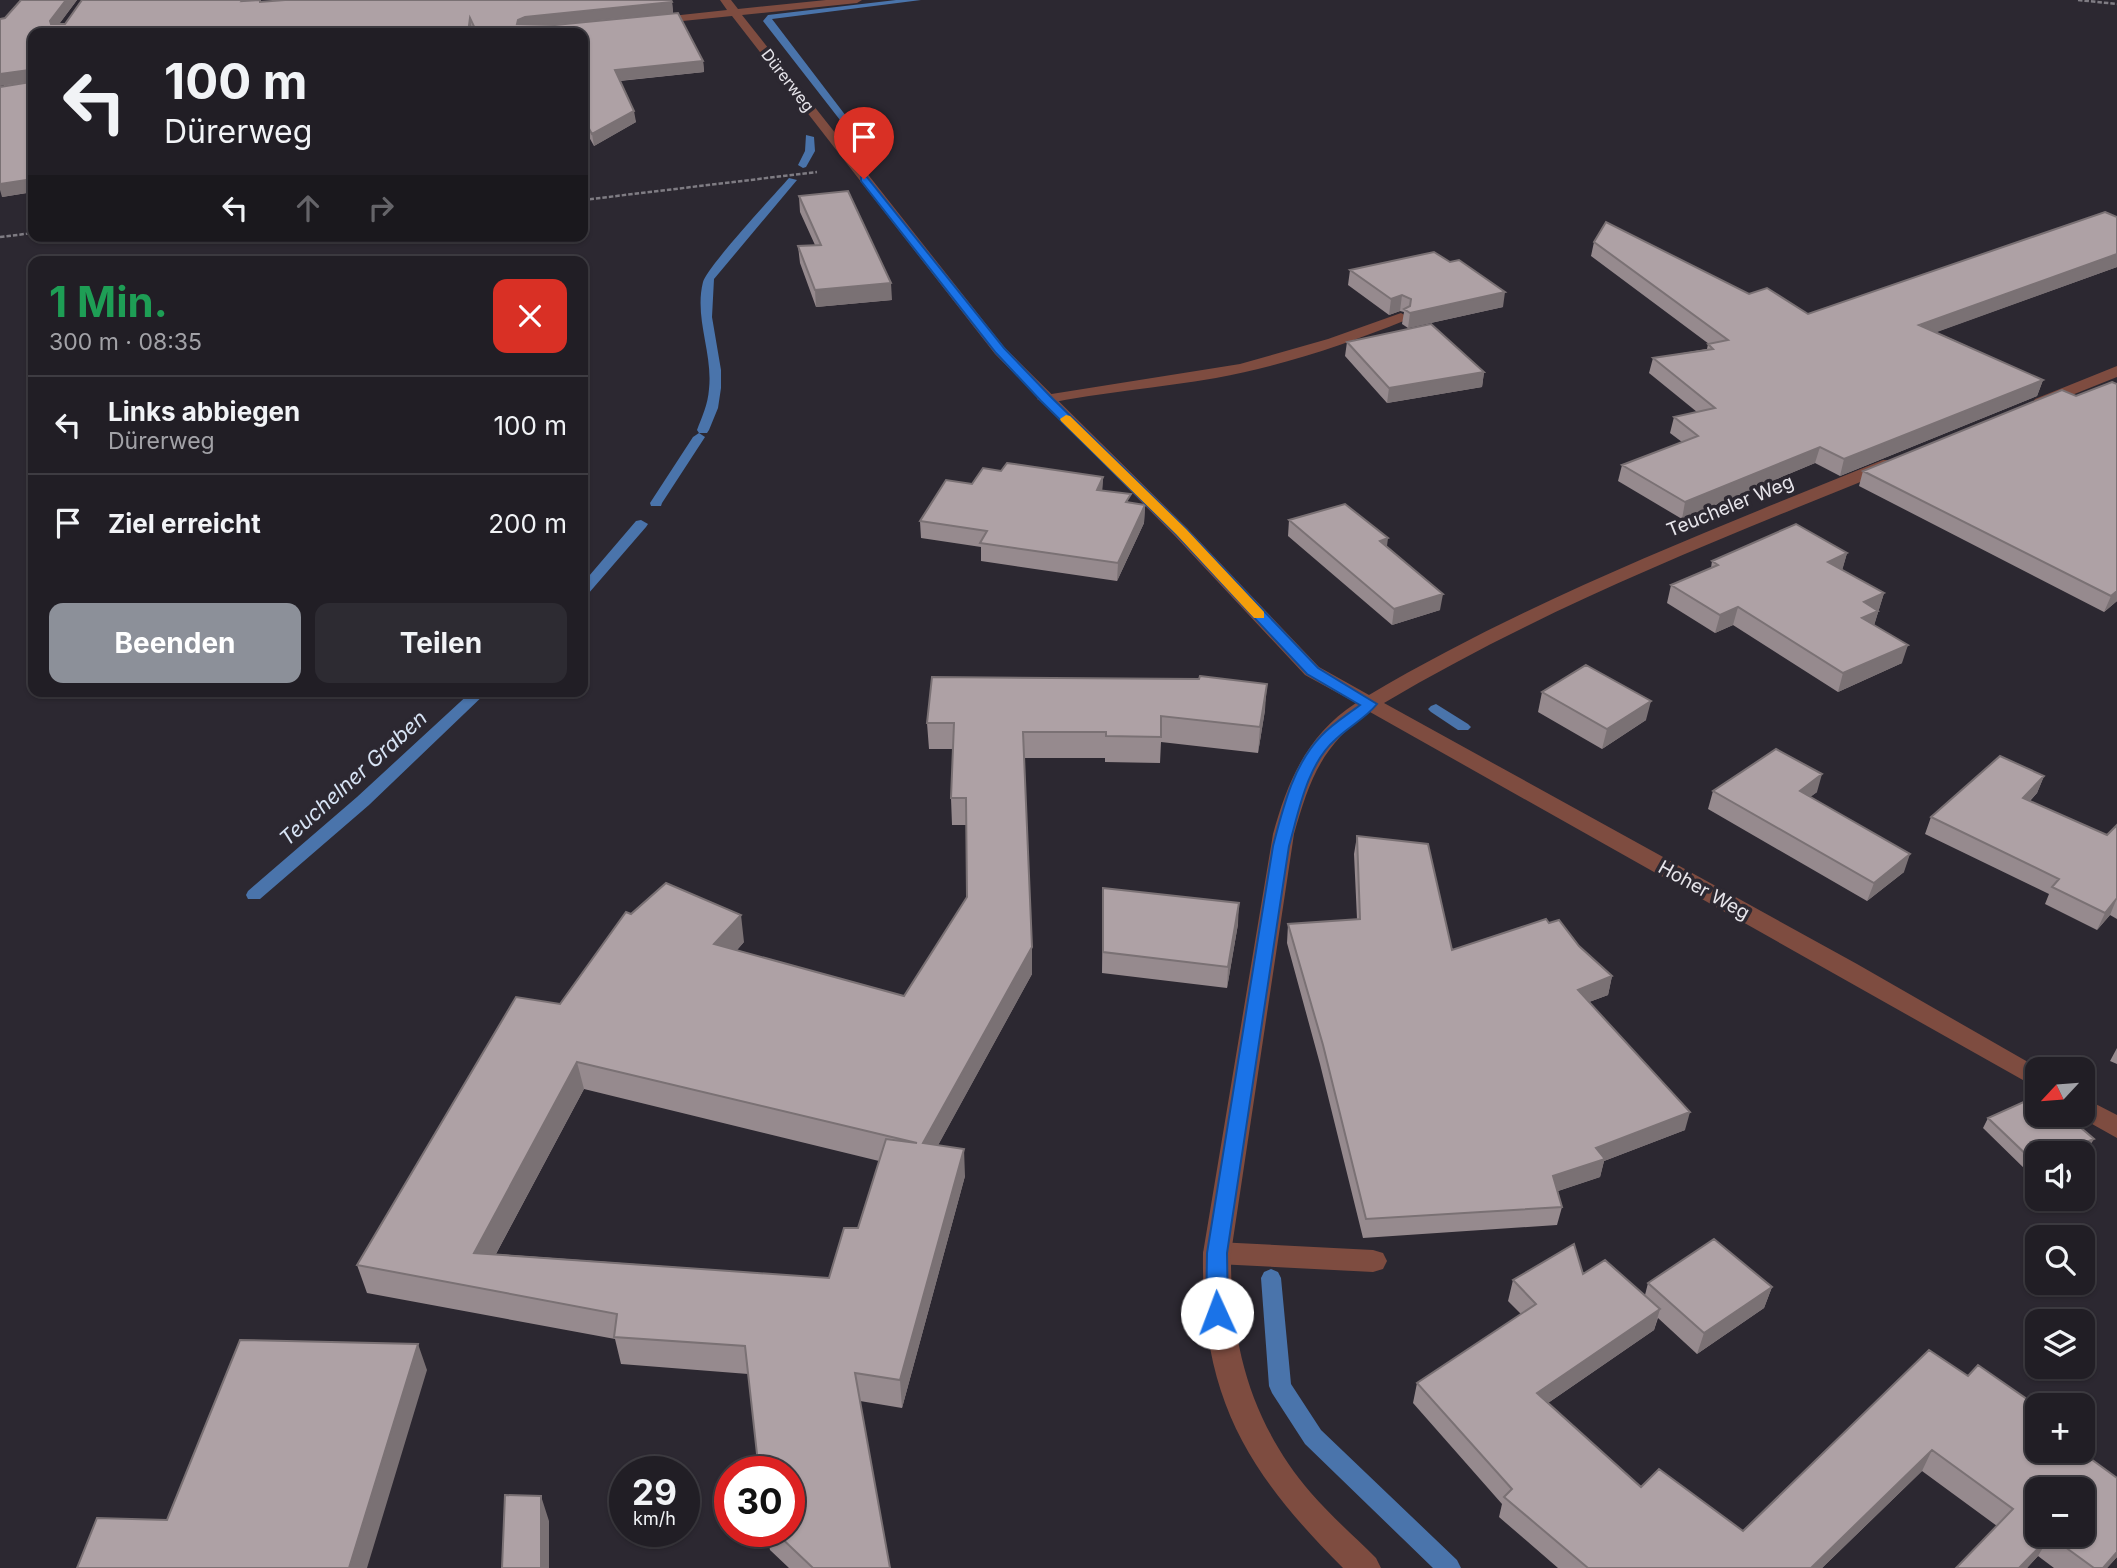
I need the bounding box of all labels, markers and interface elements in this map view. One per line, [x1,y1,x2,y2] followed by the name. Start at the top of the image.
[757,45,819,115] street label: Dürerweg
[164,52,308,111] text: 100 m
[49,56,140,147] icon: left
[834,107,894,179] pin
[164,112,312,151] text: Dürerweg
[845,118,883,156] icon: arrive
[216,189,254,227] icon: left
[289,189,327,227] icon: ahead
[362,189,400,227] icon: right
[49,276,168,327] text: 1 Min.
[493,279,567,353] button: close
[49,328,202,356] text: 300 m · 08:35
[108,396,300,427] text: Links abbiegen
[49,406,87,444] icon: left
[494,410,567,441] text: 100 m
[108,427,215,455] text: Dürerweg
[1663,470,1797,542] street label: Teucheler Weg
[49,504,87,542] icon: arrive
[108,508,261,539] text: Ziel erreicht
[488,508,567,539] text: 200 m
[49,603,301,683] button: Beenden
[315,603,567,683] button: Teilen
[274,705,432,851] water label: Teuchelner Graben
[1654,856,1754,924] street label: Hoher Weg
[2025,1057,2095,1127] north arrow
[2025,1057,2095,1547] map controls
[2025,1141,2095,1211] button: sound
[2025,1225,2095,1295] button: search
[1180,1276,1254,1350] position arrow
[2025,1309,2095,1379] button: layers
[2025,1393,2095,1463] button: +
[714,1456,805,1547] speed limit sign: 30
[632,1471,677,1513] text: 29
[2025,1477,2095,1547] button: −
[633,1508,676,1529] text: km/h

